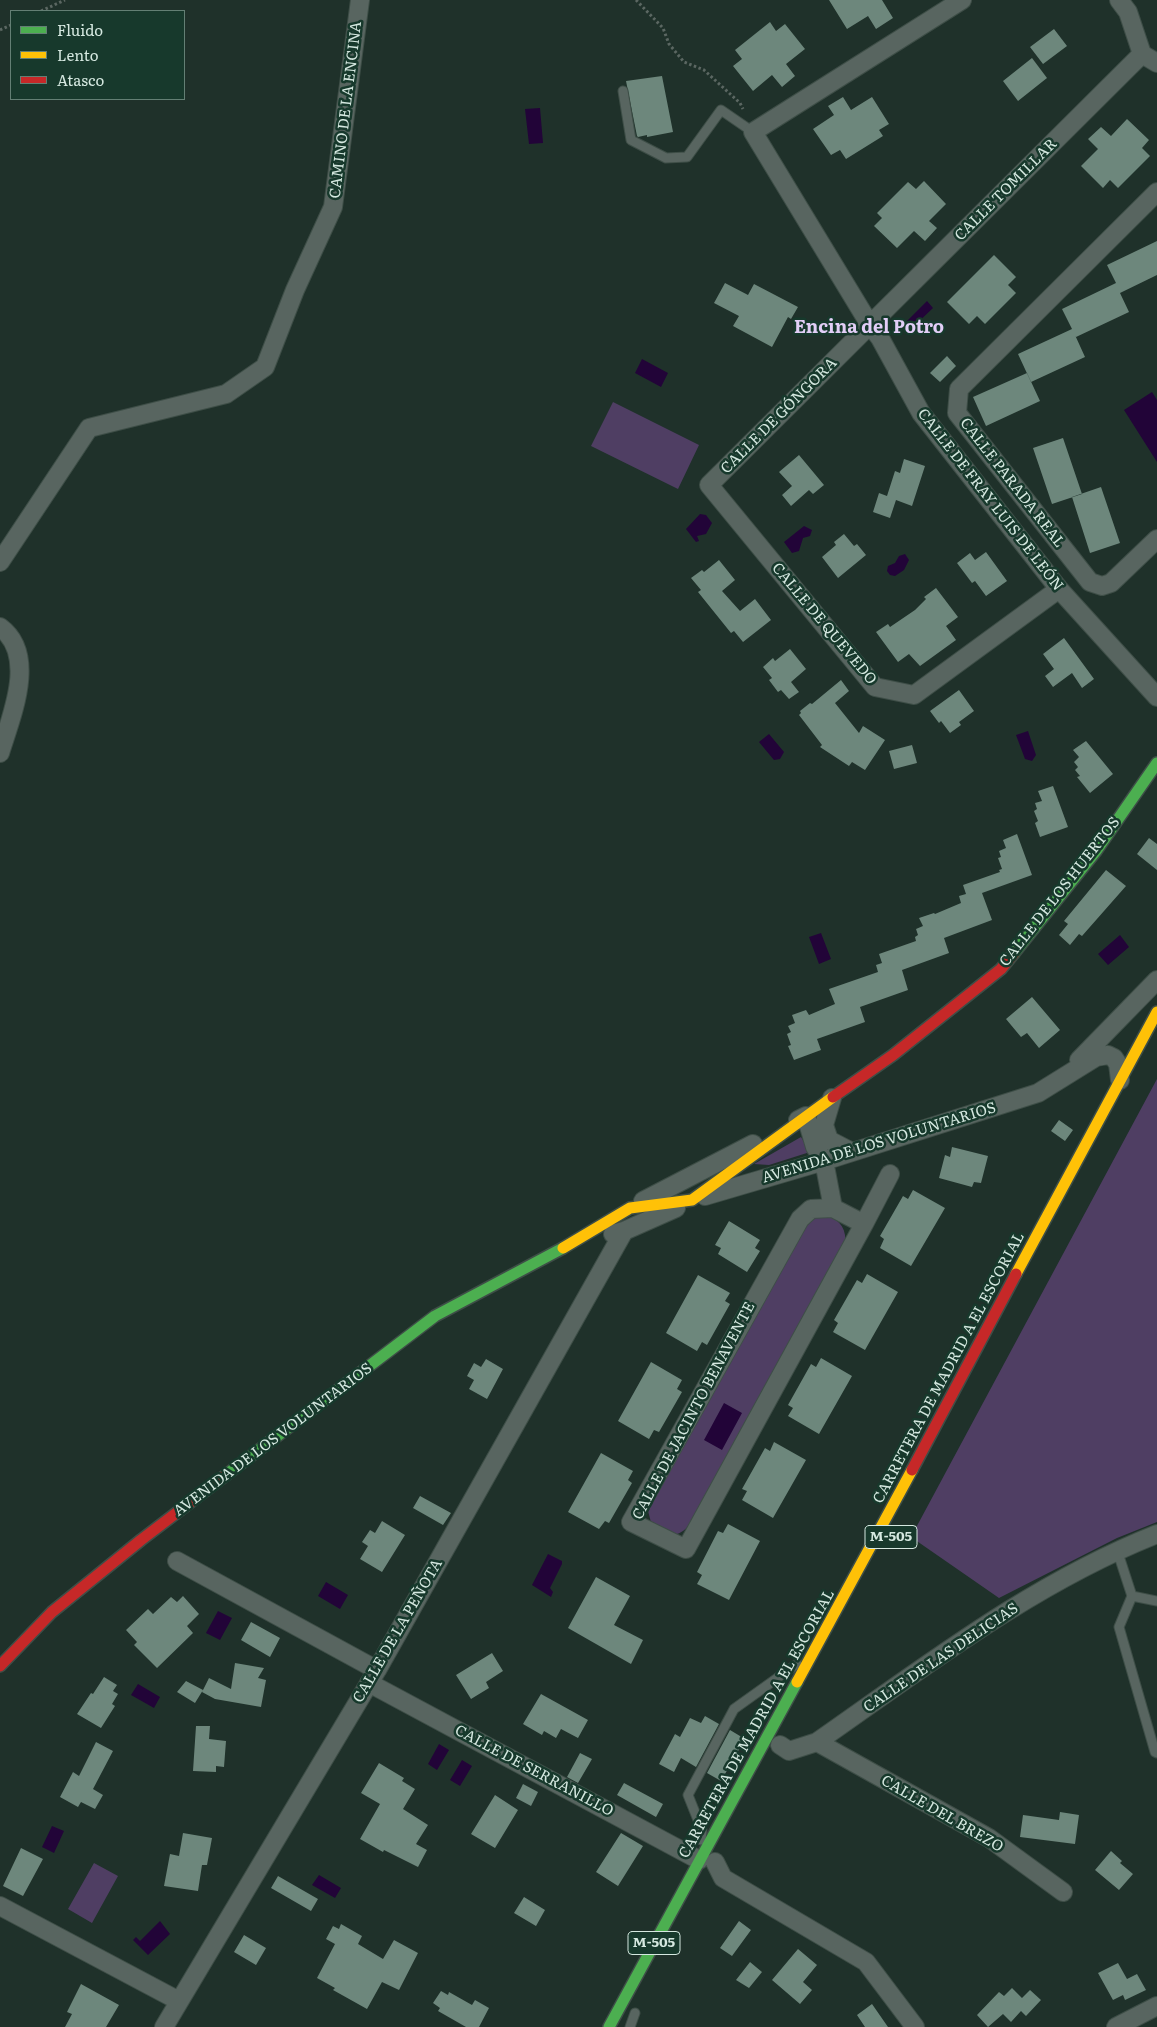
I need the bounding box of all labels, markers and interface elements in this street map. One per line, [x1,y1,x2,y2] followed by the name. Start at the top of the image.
[10,10,185,100] legend
[57,18,103,41] text: Fluido
[326,21,366,199] street label: CAMINO DE LA ENCINA
[57,43,98,66] text: Lento
[57,68,104,91] text: Atasco
[951,135,1061,245] street label: CALLE TOMILLAR
[794,317,944,339] district label: Encina del Potro
[717,354,841,478] street label: CALLE DE GÓNGORA
[913,405,1067,595] street label: CALLE DE FRAY LUIS DE LEÓN
[956,415,1068,551] street label: CALLE PARADA REAL
[768,559,880,689] street label: CALLE DE QUEVEDO
[996,814,1124,970] street label: CALLE DE LOS HUERTOS
[760,1099,998,1187] street label: AVENIDA DE LOS VOLUNTARIOS
[870,1229,1028,1507] street label: CARRETERA DE MADRID A EL ESCORIAL
[629,1299,759,1523] street label: CALLE DE JACINTO BENAVENTE
[170,1359,376,1521] street label: AVENIDA DE LOS VOLUNTARIOS
[865,1525,917,1548] road number: M-505
[349,1556,447,1706] street label: CALLE DE LA PEÑOTA
[675,1586,839,1862] street label: CARRETERA DE MADRID A EL ESCORIAL
[860,1599,1022,1717] street label: CALLE DE LAS DELICIAS
[452,1721,616,1821] street label: CALLE DE SERRANILLO
[878,1772,1006,1856] street label: CALLE DEL BREZO
[628,1932,680,1955] road number: M-505

